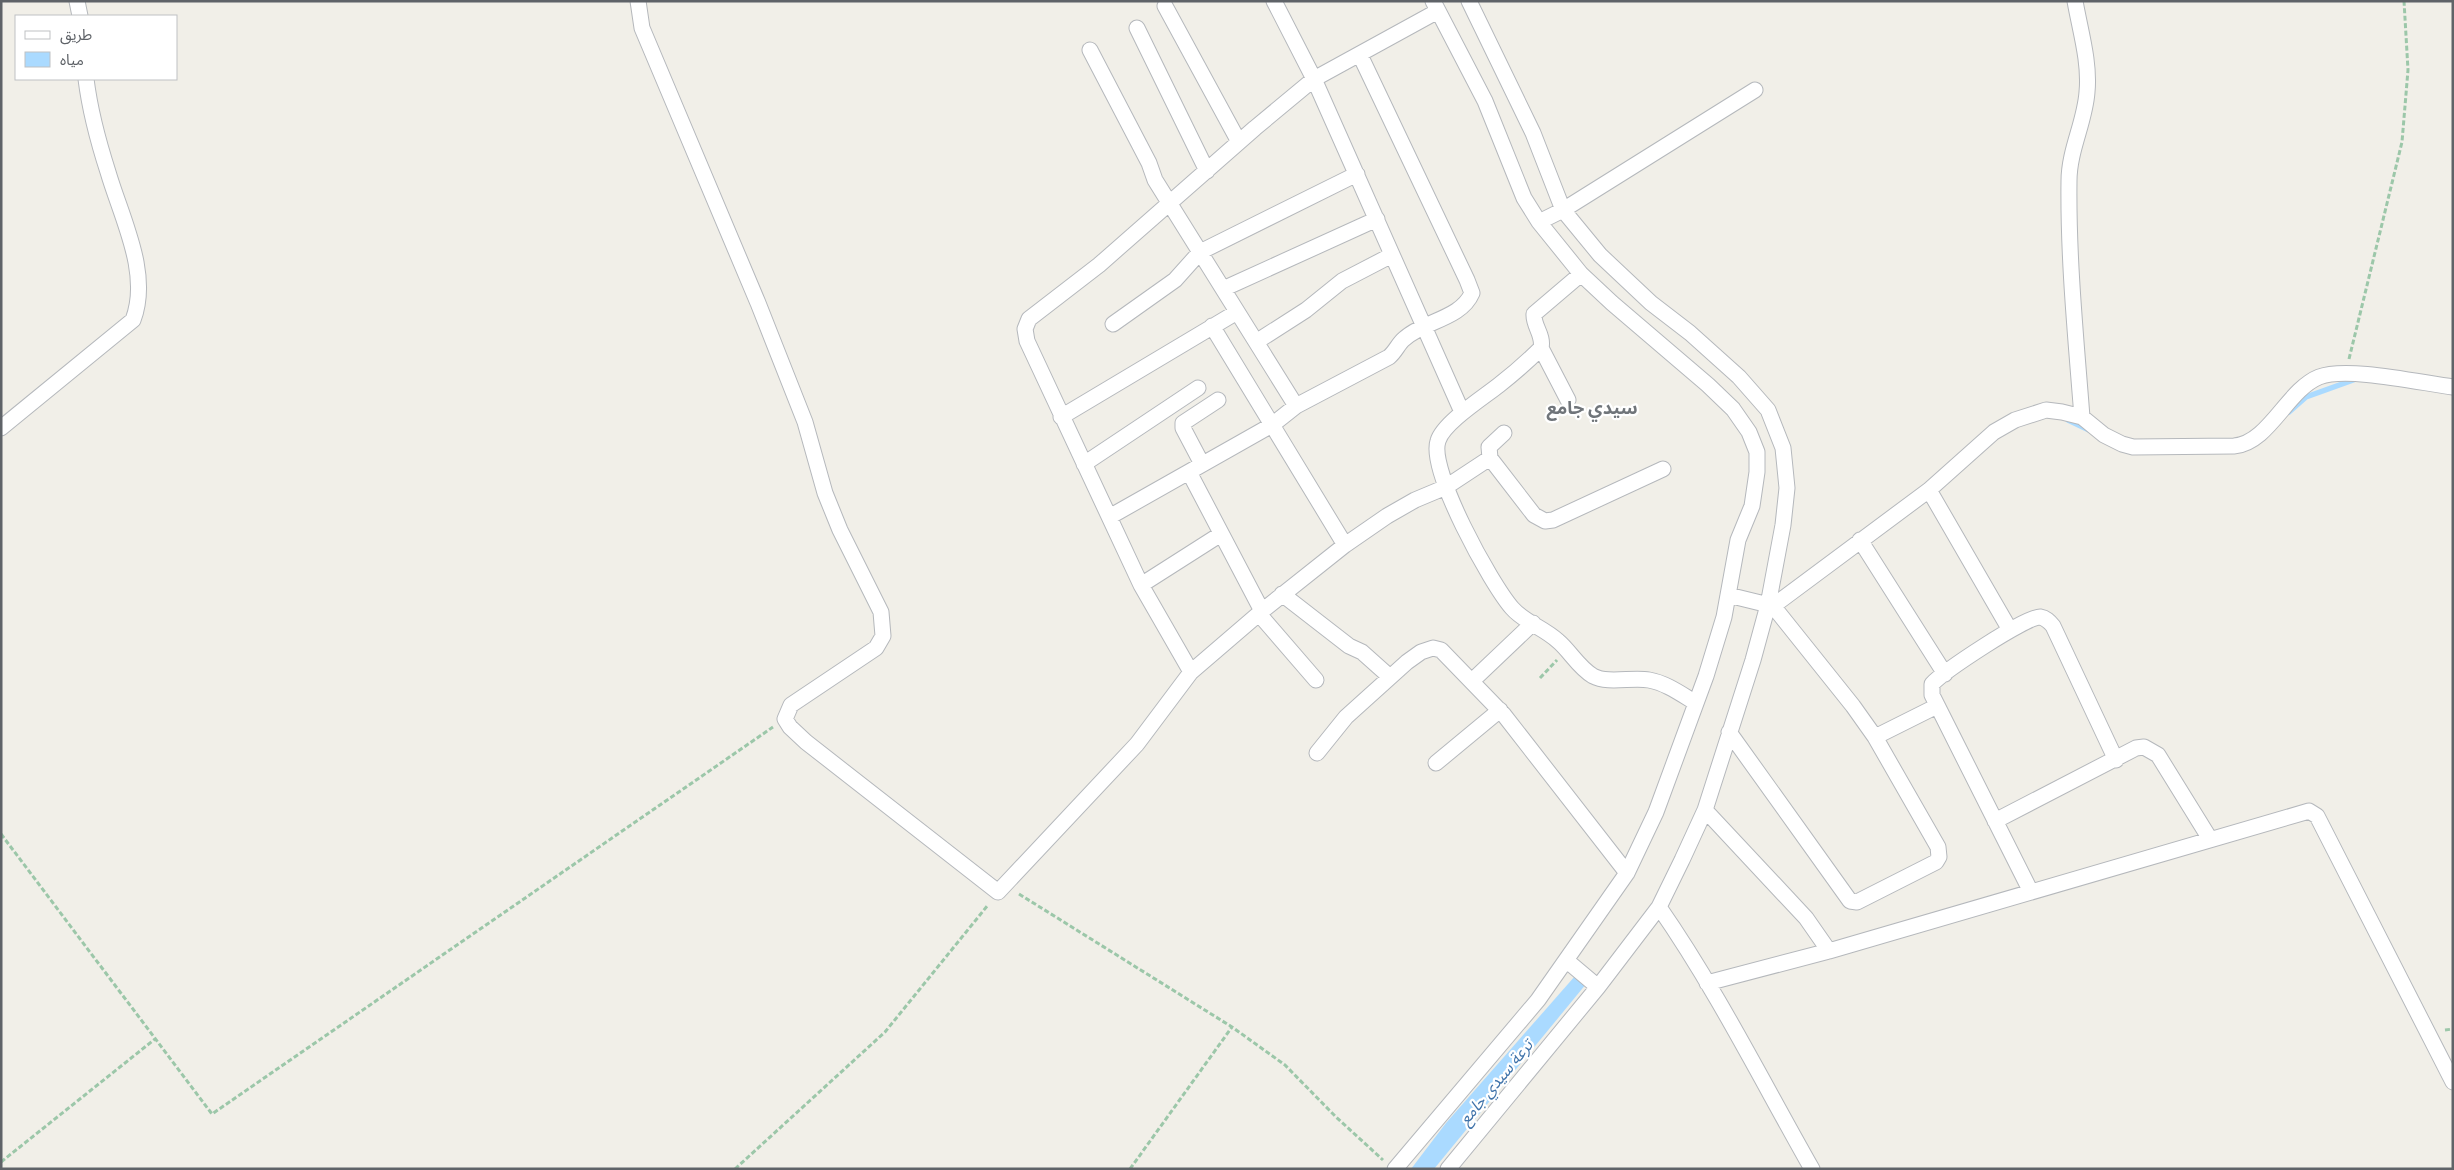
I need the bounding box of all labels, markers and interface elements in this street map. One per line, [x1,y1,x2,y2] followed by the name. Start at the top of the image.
[15,15,178,80] legend
[60,26,92,45] text: طريق
[60,51,84,69] text: مياه
[1546,397,1638,422] district label: سيدي جامع
[1455,1034,1541,1131] water label: ترعة سيدي جامع

